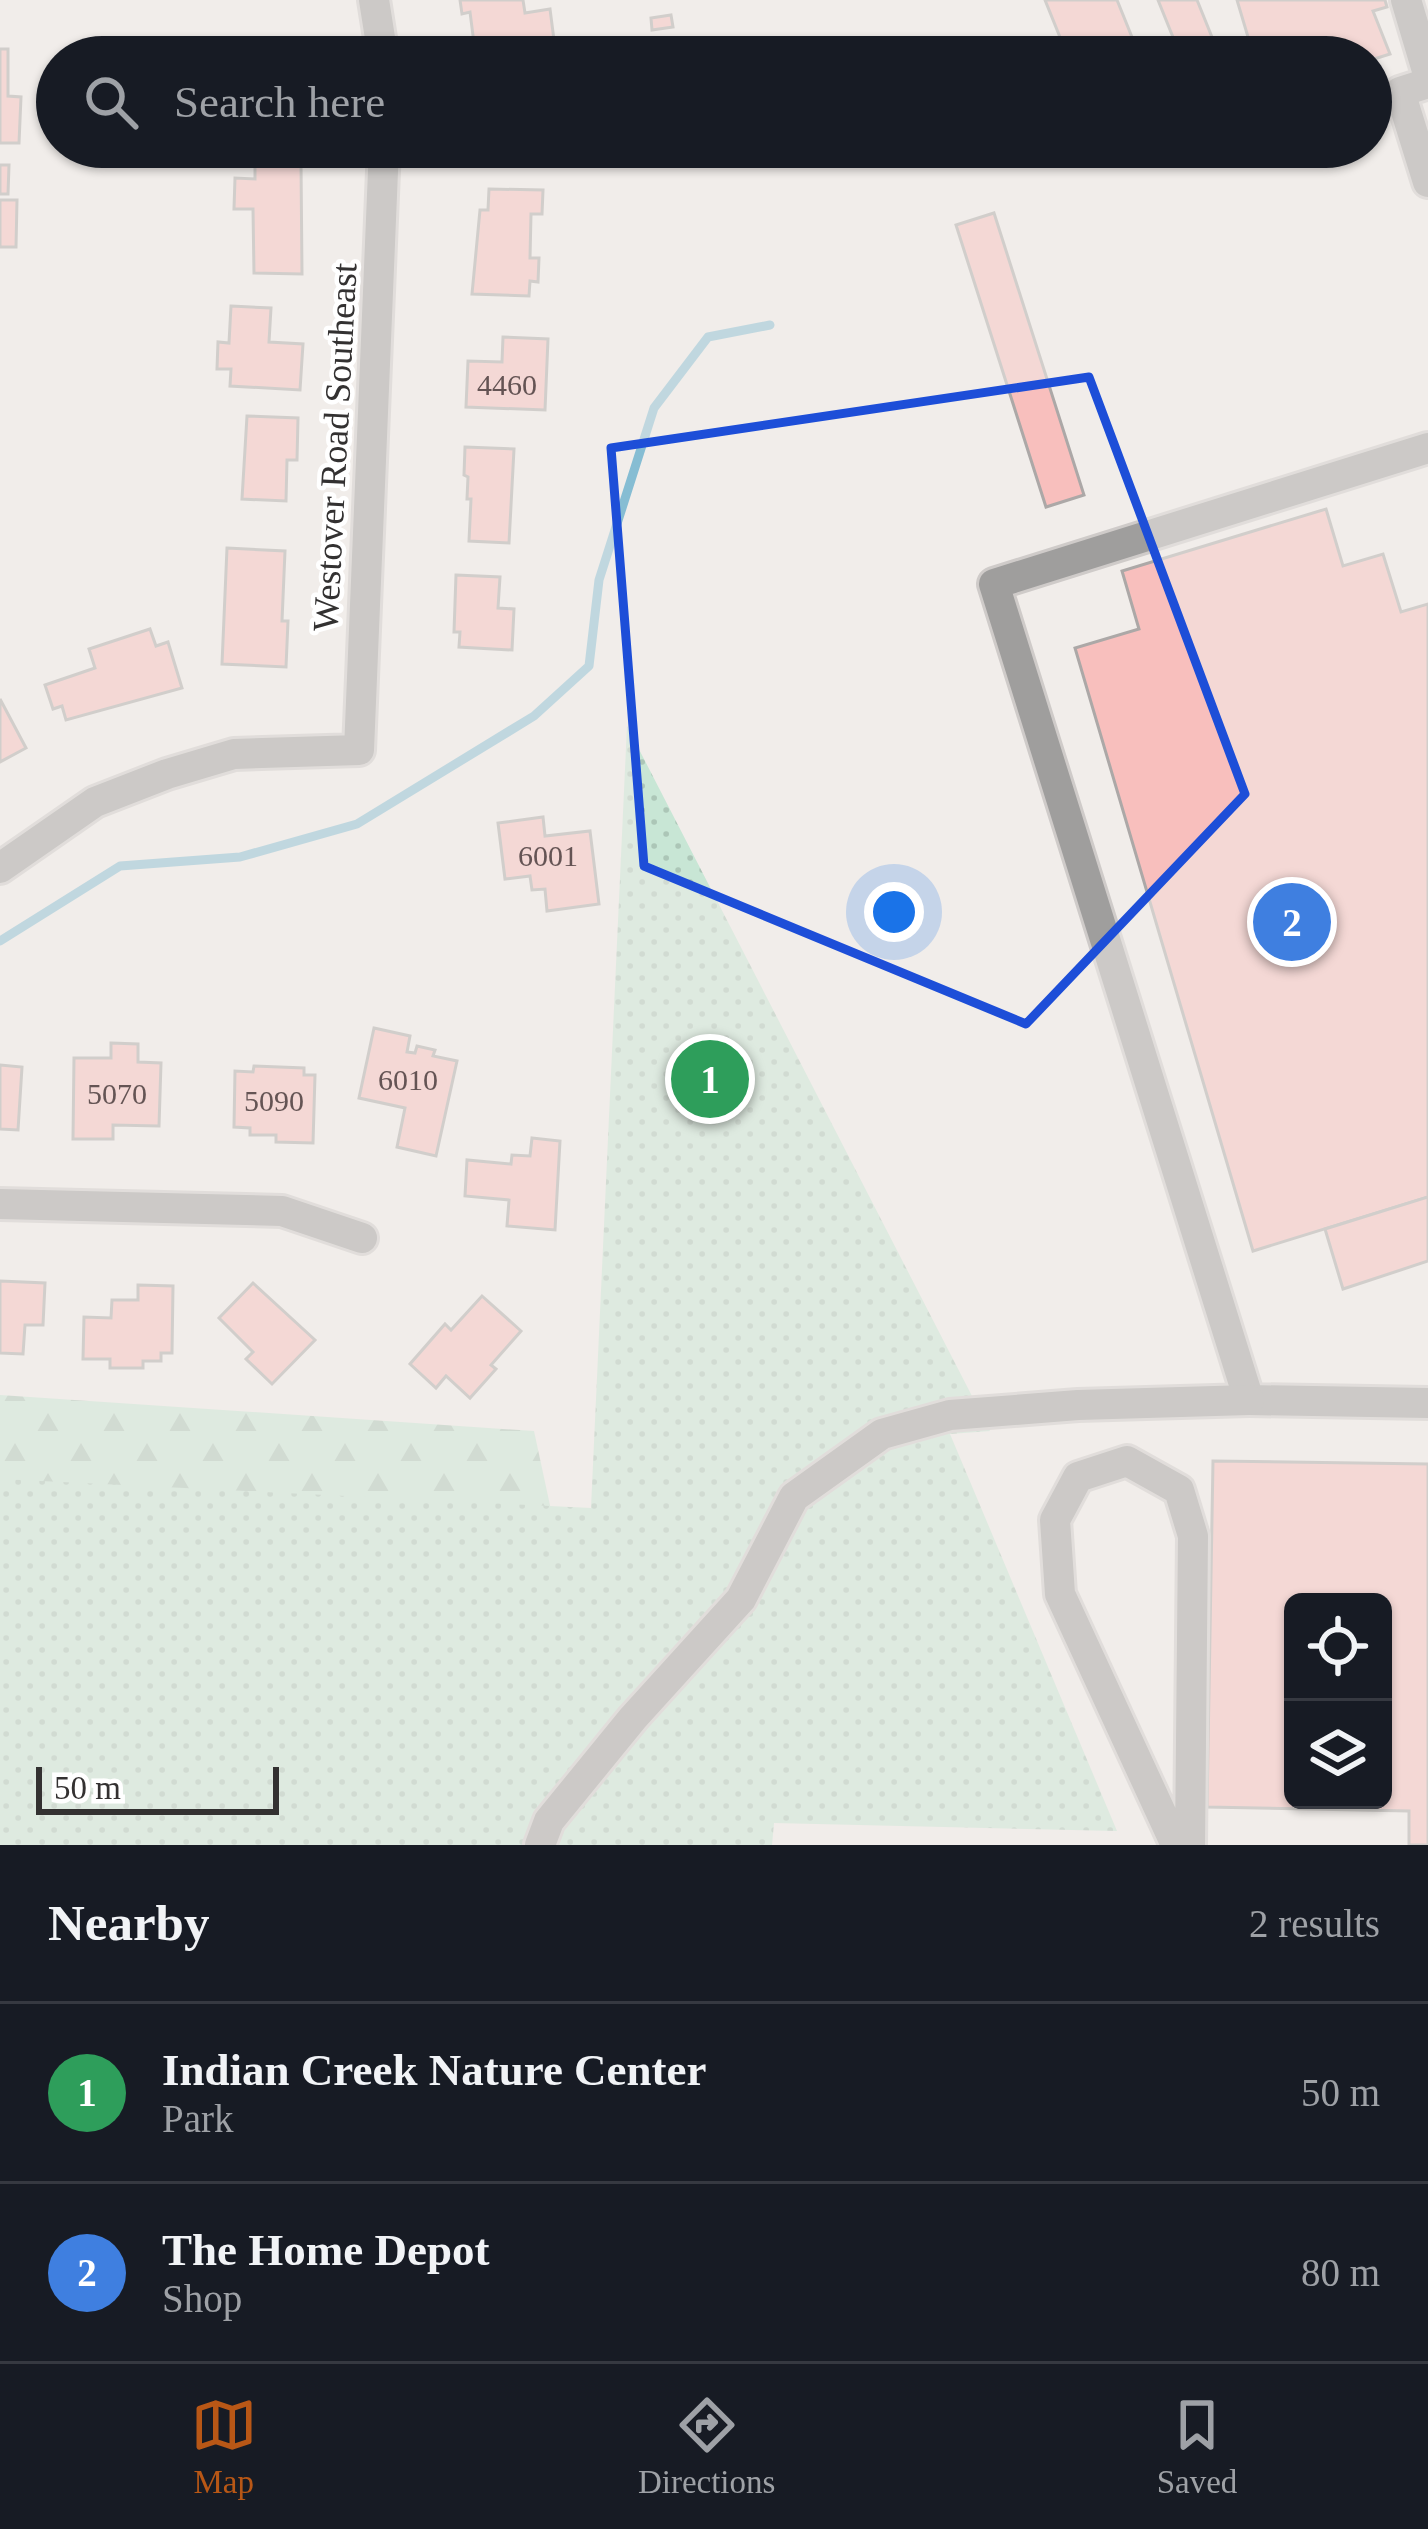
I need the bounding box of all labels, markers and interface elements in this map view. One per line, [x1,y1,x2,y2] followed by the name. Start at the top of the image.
[36,36,1392,168] search box
[78,69,144,135] icon: search
[174,77,385,127] text: Search here
[305,262,365,632] street label: Westover Road Southeast
[477,368,537,401] house number: 4460
[518,839,578,872] house number: 6001
[1253,877,1331,967] pin: 2
[864,882,924,942] your location
[671,1034,749,1124] pin: 1
[378,1063,438,1096] house number: 6010
[87,1077,147,1110] house number: 5070
[244,1084,304,1117] house number: 5090
[1284,1593,1392,1809] map controls
[1284,1593,1392,1701] button: locate
[1284,1701,1392,1809] button: layers
[36,1761,279,1814] scale bar
[54,1770,121,1806] text: 50 m
[48,1895,209,1951] text: Nearby
[1249,1902,1380,1945] text: 2 results
[162,2045,707,2095] text: Indian Creek Nature Center
[77,2071,97,2114] text: 1
[1301,2071,1380,2114] text: 50 m
[162,2097,234,2140] text: Park
[162,2225,489,2275] text: The Home Depot
[77,2251,97,2294] text: 2
[1301,2251,1380,2294] text: 80 m
[162,2277,242,2320] text: Shop
[191,2392,257,2501] tab: Map
[638,2392,775,2501] tab: Directions
[1157,2392,1237,2501] tab: Saved

